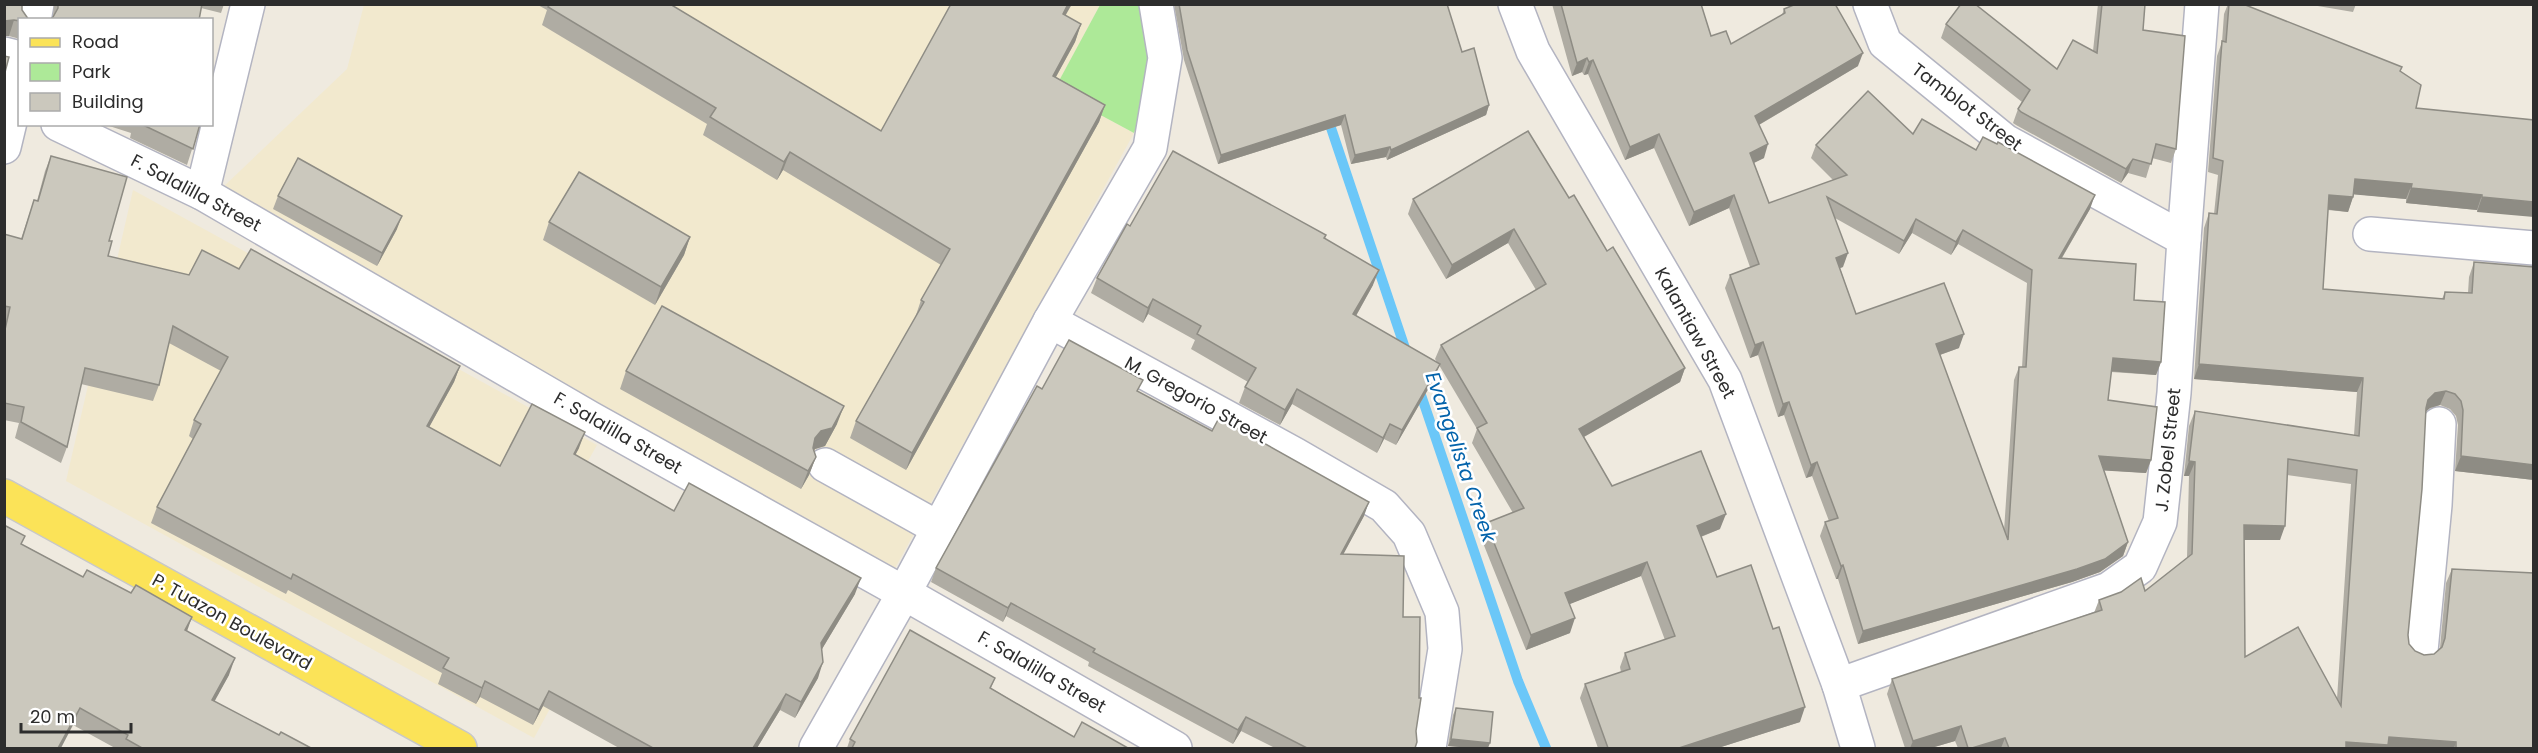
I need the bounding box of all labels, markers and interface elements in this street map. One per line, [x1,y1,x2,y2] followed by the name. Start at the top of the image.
[18,18,213,126] legend
[72,29,119,54] text: Road
[1907,57,2028,156] street label: Tamblot Street
[72,59,111,84] text: Park
[72,89,144,114] text: Building
[127,148,266,237] street label: F. Salalilla Street
[1649,263,1742,403] street label: Kalantiaw Street
[1120,350,1272,449] street label: M. Gregorio Street
[1419,368,1504,548] water label: Evangelista Creek
[549,386,687,479] street label: F. Salalilla Street
[2149,387,2186,513] street label: J. Zobel Street
[148,567,317,676] street label: P. Tuazon Boulevard
[973,625,1111,718] street label: F. Salalilla Street
[21,696,130,734] scale bar
[30,704,75,729] text: 20 m

